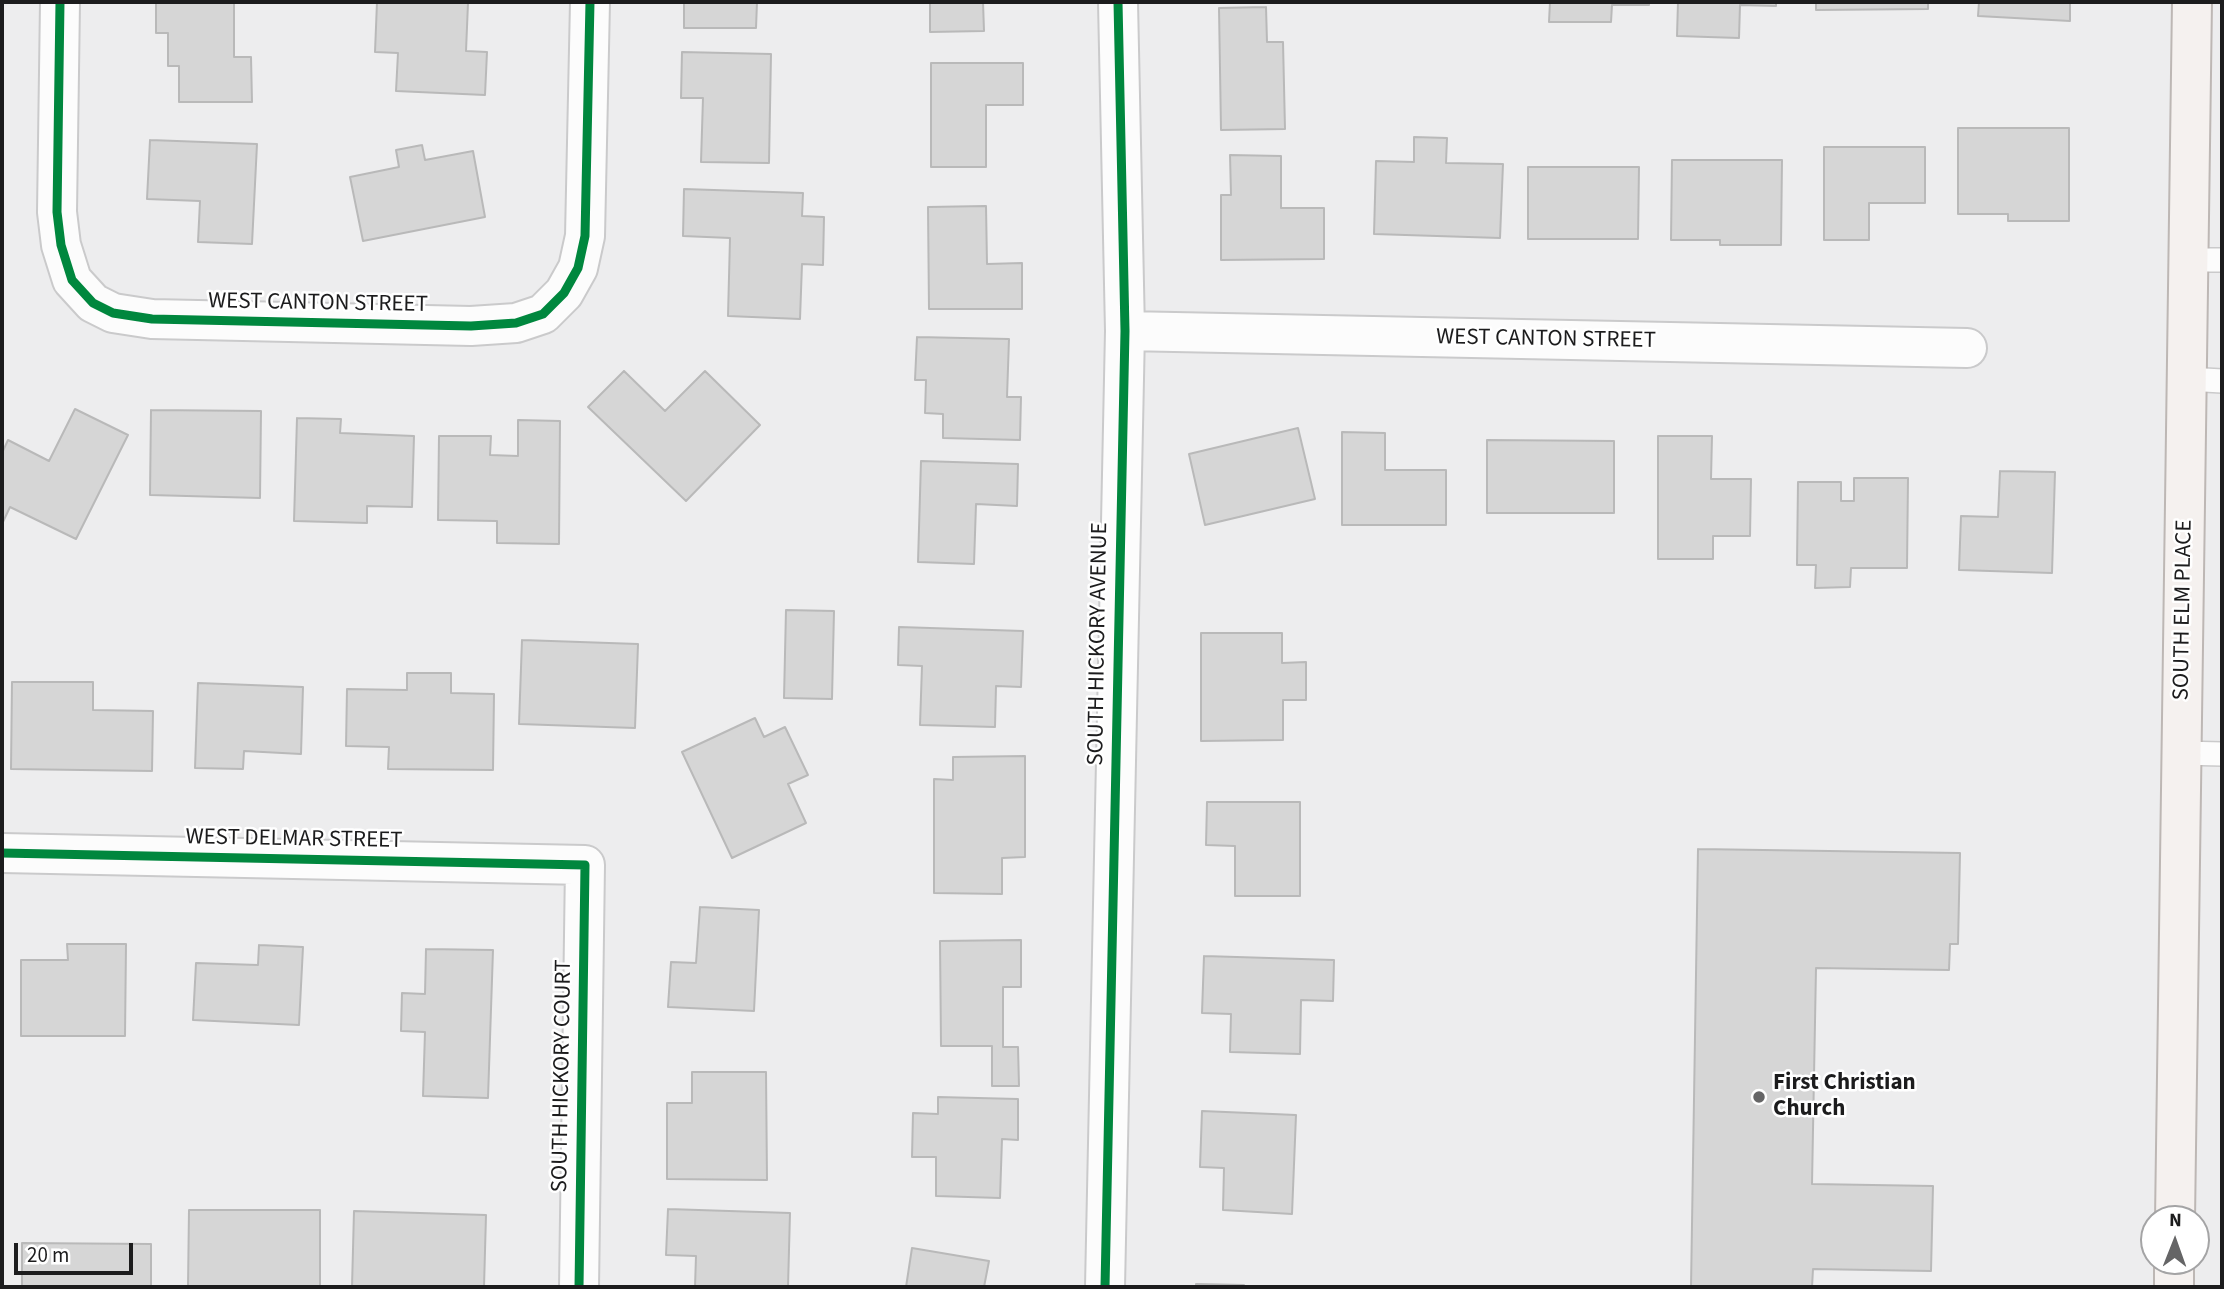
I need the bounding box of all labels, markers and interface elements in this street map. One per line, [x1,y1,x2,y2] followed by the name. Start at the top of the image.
[208,288,428,320] street label: WEST CANTON STREET
[1436,324,1656,356] street label: WEST CANTON STREET
[2169,519,2199,701] street label: SOUTH ELM PLACE
[1083,522,1115,766] street label: SOUTH HICKORY AVENUE
[185,824,403,856] street label: WEST DELMAR STREET
[547,959,579,1193] street label: SOUTH HICKORY COURT
[1773,1070,1916,1124] place label: First Christian Church
[1751,1089,1767,1105] marker: First Christian Church
[2140,1205,2210,1275] north arrow
[2169,1207,2182,1234] text: N
[18,1230,136,1274] scale bar
[27,1240,69,1270] text: 20 m

